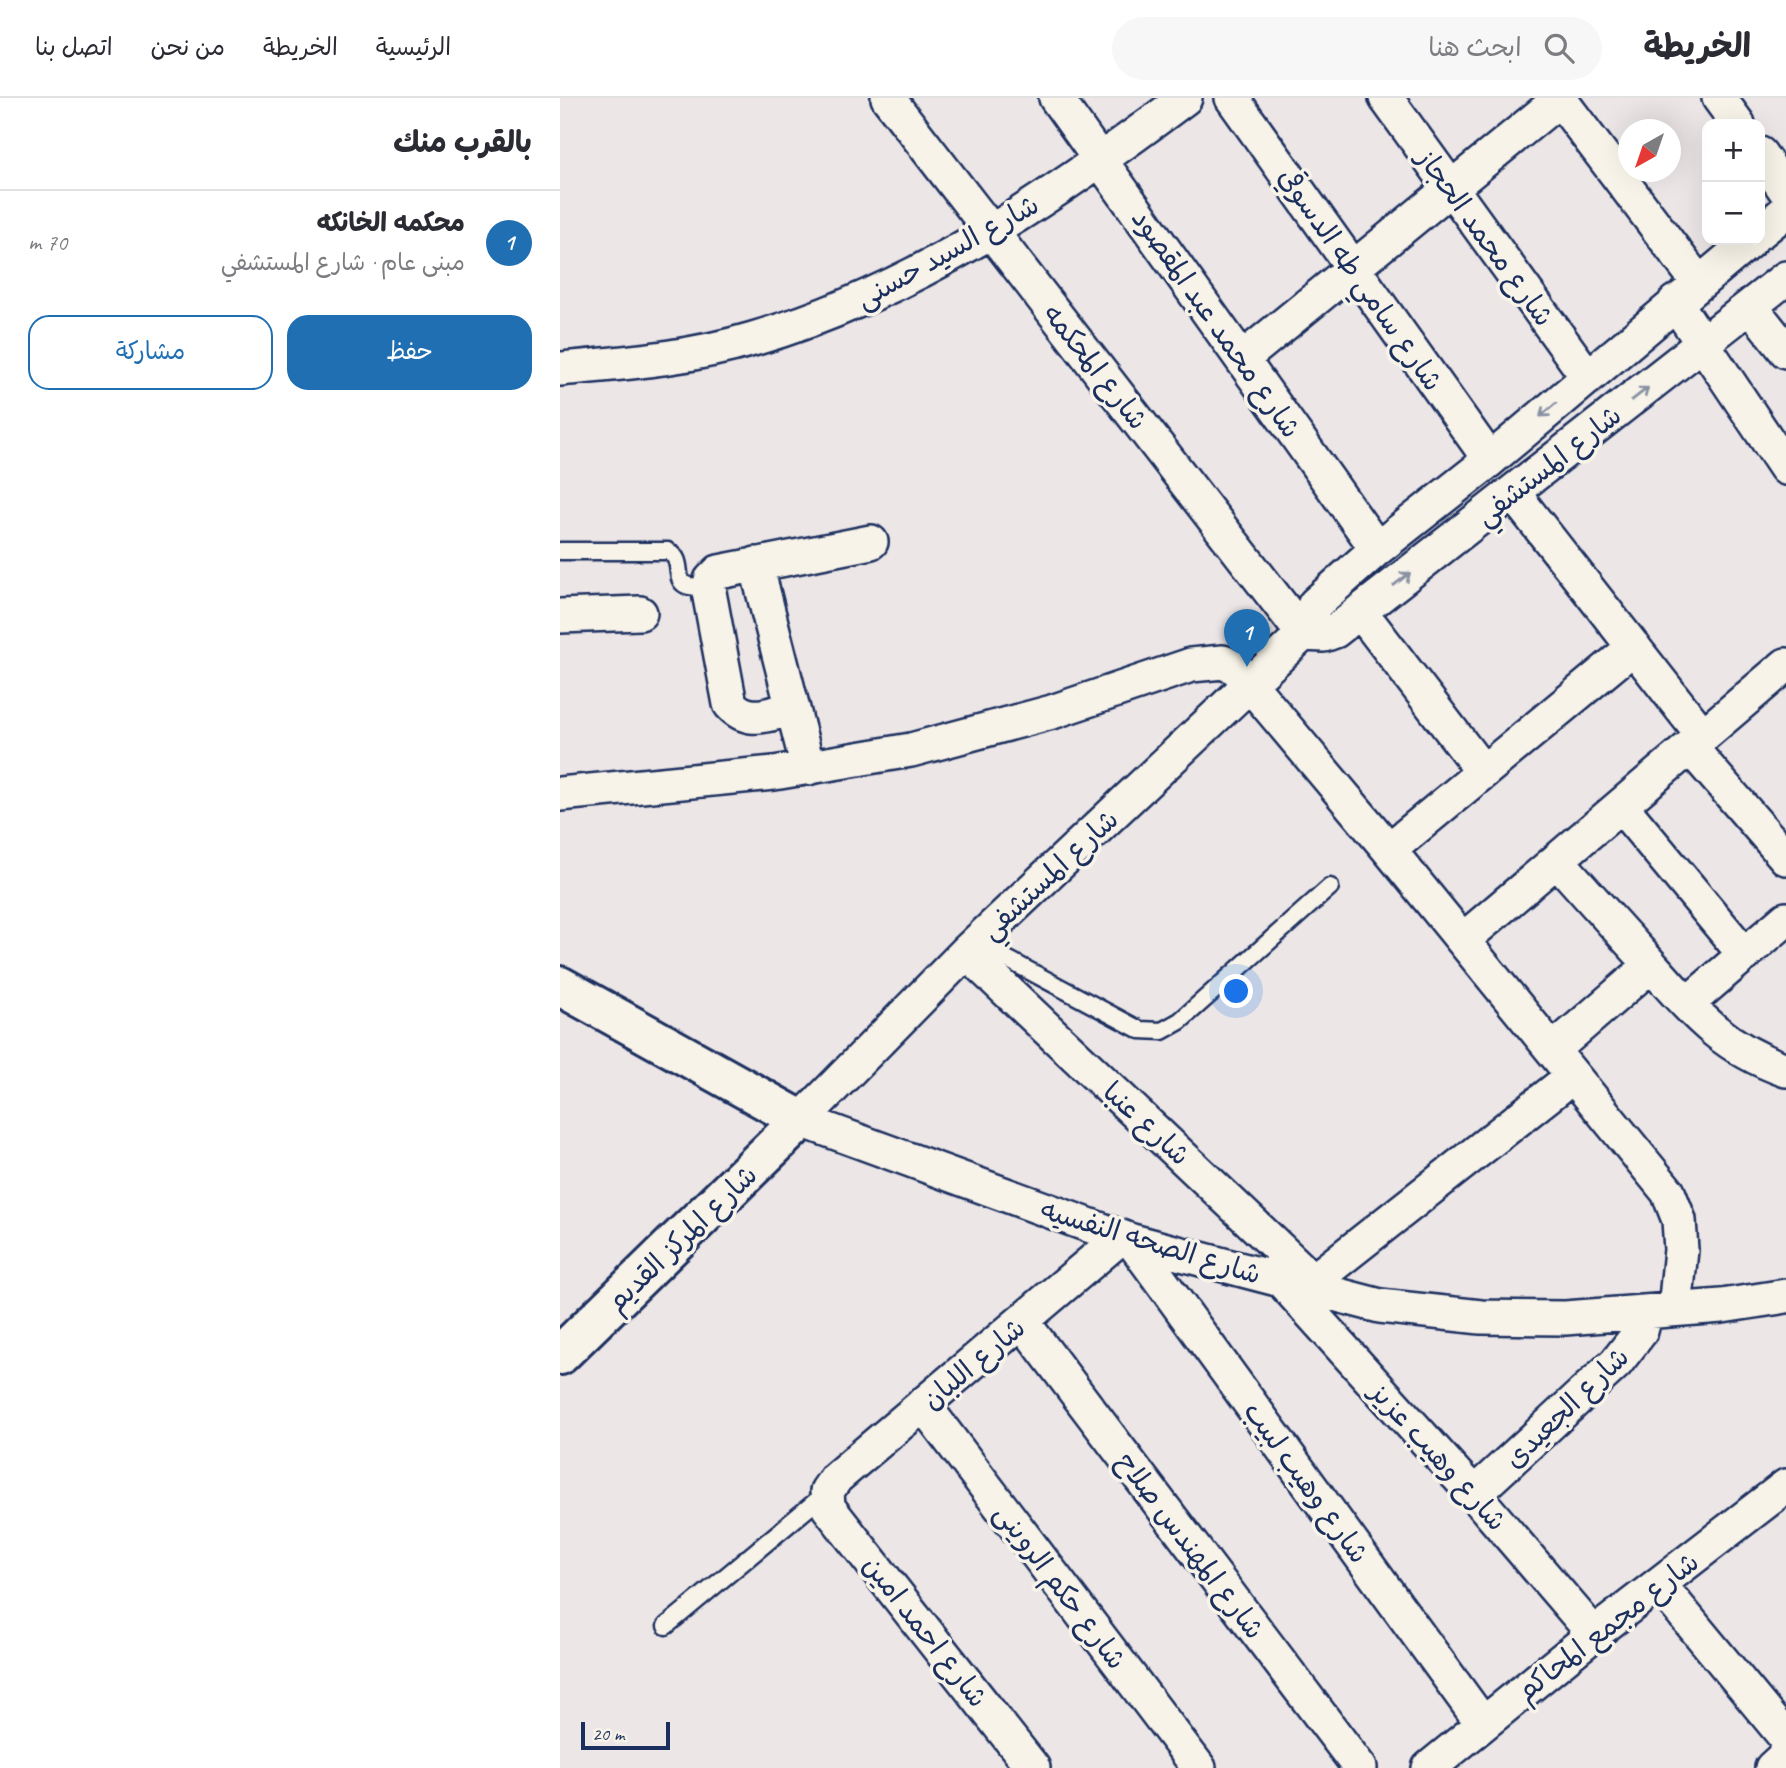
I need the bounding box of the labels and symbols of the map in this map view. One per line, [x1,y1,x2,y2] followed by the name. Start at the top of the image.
[1618,119,1681,182] north arrow
[1407,140,1562,334] street label: شارع محمد الحجاز
[1265,161,1451,402] street label: شارع سامي طه الدسوقي
[850,187,1046,318] street label: شارع السيد حسنى
[1123,202,1309,446] street label: شارع محمد عبد المقصود
[1034,296,1156,438] street label: شارع المحكمه
[1630,387,1648,402] one-way arrow
[1468,397,1633,539] street label: شارع المستشفي
[1540,402,1558,418] one-way arrow
[1392,571,1410,586] one-way arrow
[1224,609,1270,667] pin: 1
[973,802,1130,952] street label: شارع المستشفي
[1219,974,1253,1008] your location
[1094,1074,1198,1174] street label: شارع عنبا
[598,1157,767,1322] street label: شارع المركز القديم
[1036,1191,1265,1294] street label: شارع الصحه النفسيه
[914,1310,1034,1418] street label: شارع اللبان
[1497,1339,1637,1477] street label: شارع الجعيدى
[1360,1373,1515,1539] street label: شارع وهيب عزيز
[1235,1395,1377,1571] street label: شارع وهيب لبيب
[1107,1445,1272,1647] street label: شارع المهندس صلاح
[984,1496,1134,1679] street label: شارع حكم الروينى
[1509,1544,1708,1712] street label: شارع مجمع المحاكم
[854,1548,996,1715] street label: شارع احمد امين
[581,1719,670,1751] scale bar

